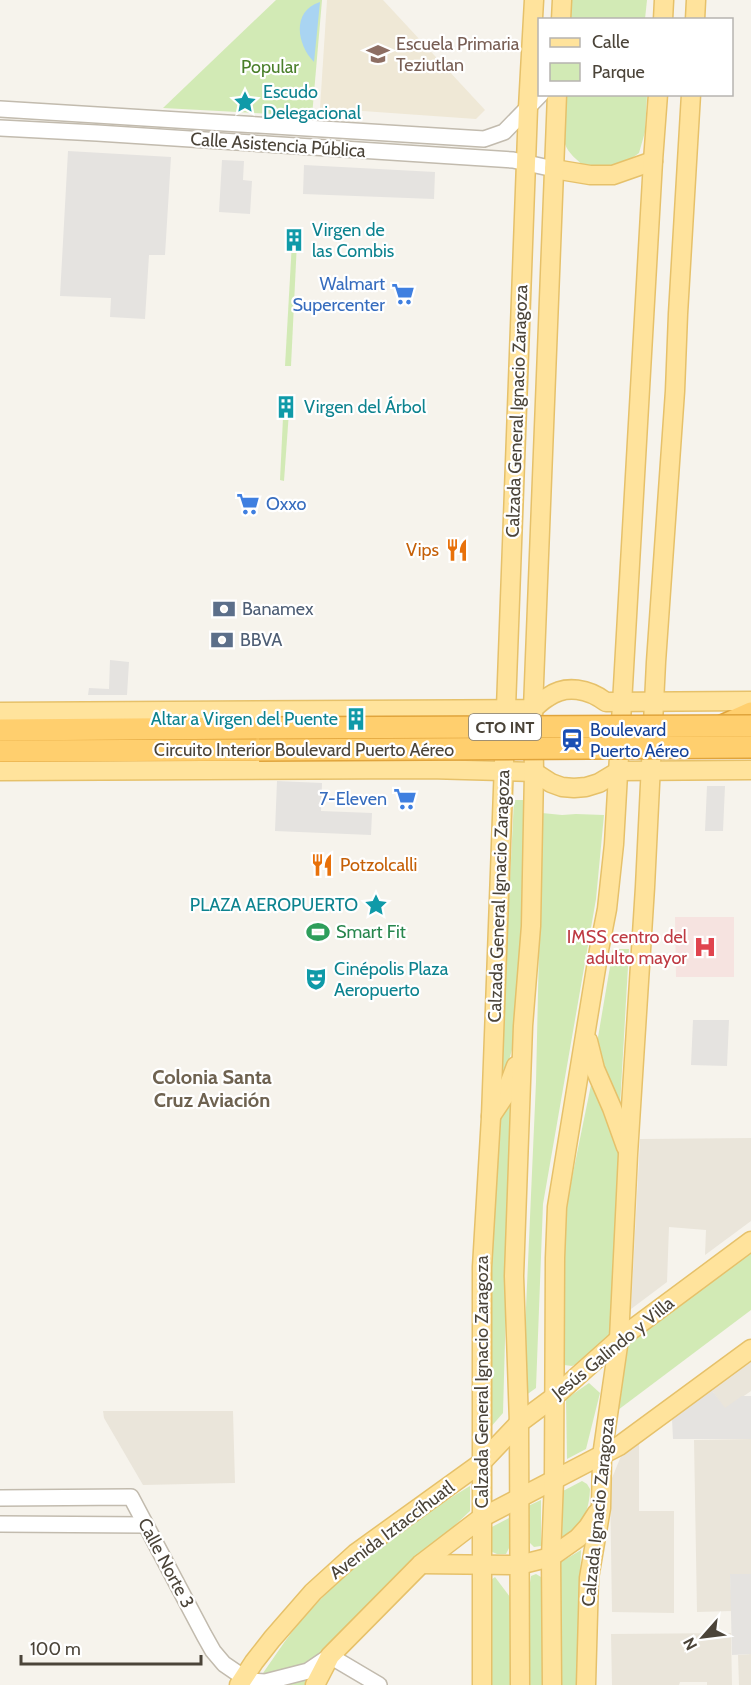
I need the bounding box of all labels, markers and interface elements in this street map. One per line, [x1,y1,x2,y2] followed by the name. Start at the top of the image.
[538,18,733,96] legend
[592,31,629,53] text: Calle
[396,33,520,76] place label: Escuela Primaria Teziutlan
[365,41,391,67] school or university icon: Escuela Primaria Teziutlan
[241,56,299,78] park label: Popular
[592,61,645,83] text: Parque
[263,81,362,124] place label: Escudo Delegacional
[232,89,258,115] place icon: Escudo Delegacional
[190,128,367,162] street label: Calle Asistencia Pública
[312,219,394,262] place label: Virgen de las Combis
[281,227,307,253] building icon: Virgen de las Combis
[292,273,385,316] place label: Walmart Supercenter
[390,281,416,307] supermarket icon: Walmart Supercenter
[502,284,532,538] street label: Calzada General Ignacio Zaragoza
[273,394,299,420] building icon: Virgen del Árbol
[304,396,427,418] place label: Virgen del Árbol
[235,491,261,517] supermarket icon: Oxxo
[266,493,306,515] place label: Oxxo
[444,537,470,563] restaurant icon: Vips
[406,539,439,561] place label: Vips
[211,596,237,622] bank icon: Banamex
[242,598,314,620] place label: Banamex
[209,627,235,653] bank icon: BBVA
[240,629,282,651] place label: BBVA
[343,706,369,732] building icon: Altar a Virgen del Puente
[151,708,338,730] place label: Altar a Virgen del Puente
[469,714,541,740] road number: CTO INT
[590,719,689,762] place label: Boulevard Puerto Aéreo
[559,727,585,753] station icon: Boulevard Puerto Aéreo
[154,739,454,761] street label: Circuito Interior Boulevard Puerto Aéreo
[484,769,514,1023] street label: Calzada General Ignacio Zaragoza
[392,786,418,812] supermarket icon: 7-Eleven
[319,788,387,810] place label: 7-Eleven
[309,852,335,878] restaurant icon: Potzolcalli
[340,854,417,876] place label: Potzolcalli
[363,892,389,918] place icon: PLAZA AEROPUERTO
[190,894,358,916] place label: PLAZA AEROPUERTO
[305,919,331,945] sports icon: Smart Fit
[336,921,406,943] place label: Smart Fit
[567,926,688,969] place label: IMSS centro del adulto mayor
[692,934,718,960] hospital icon: IMSS centro del adulto mayor
[334,958,449,1001] place label: Cinépolis Plaza Aeropuerto
[303,966,329,992] theatre icon: Cinépolis Plaza Aeropuerto
[152,1065,272,1112] district label: Colonia Santa Cruz Aviación
[471,1255,493,1509] street label: Calzada General Ignacio Zaragoza
[547,1292,679,1405] street label: Jesús Galindo y Villa
[577,1416,619,1608] street label: Calzada Ignacio Zaragoza
[325,1475,459,1584] street label: Avenida Iztaccíhuatl
[133,1514,199,1612] street label: Calle Norte 3
[673,1607,733,1667] north arrow
[21,1628,201,1666] scale bar
[679,1634,701,1653] text: N
[30,1638,81,1660] text: 100 m

